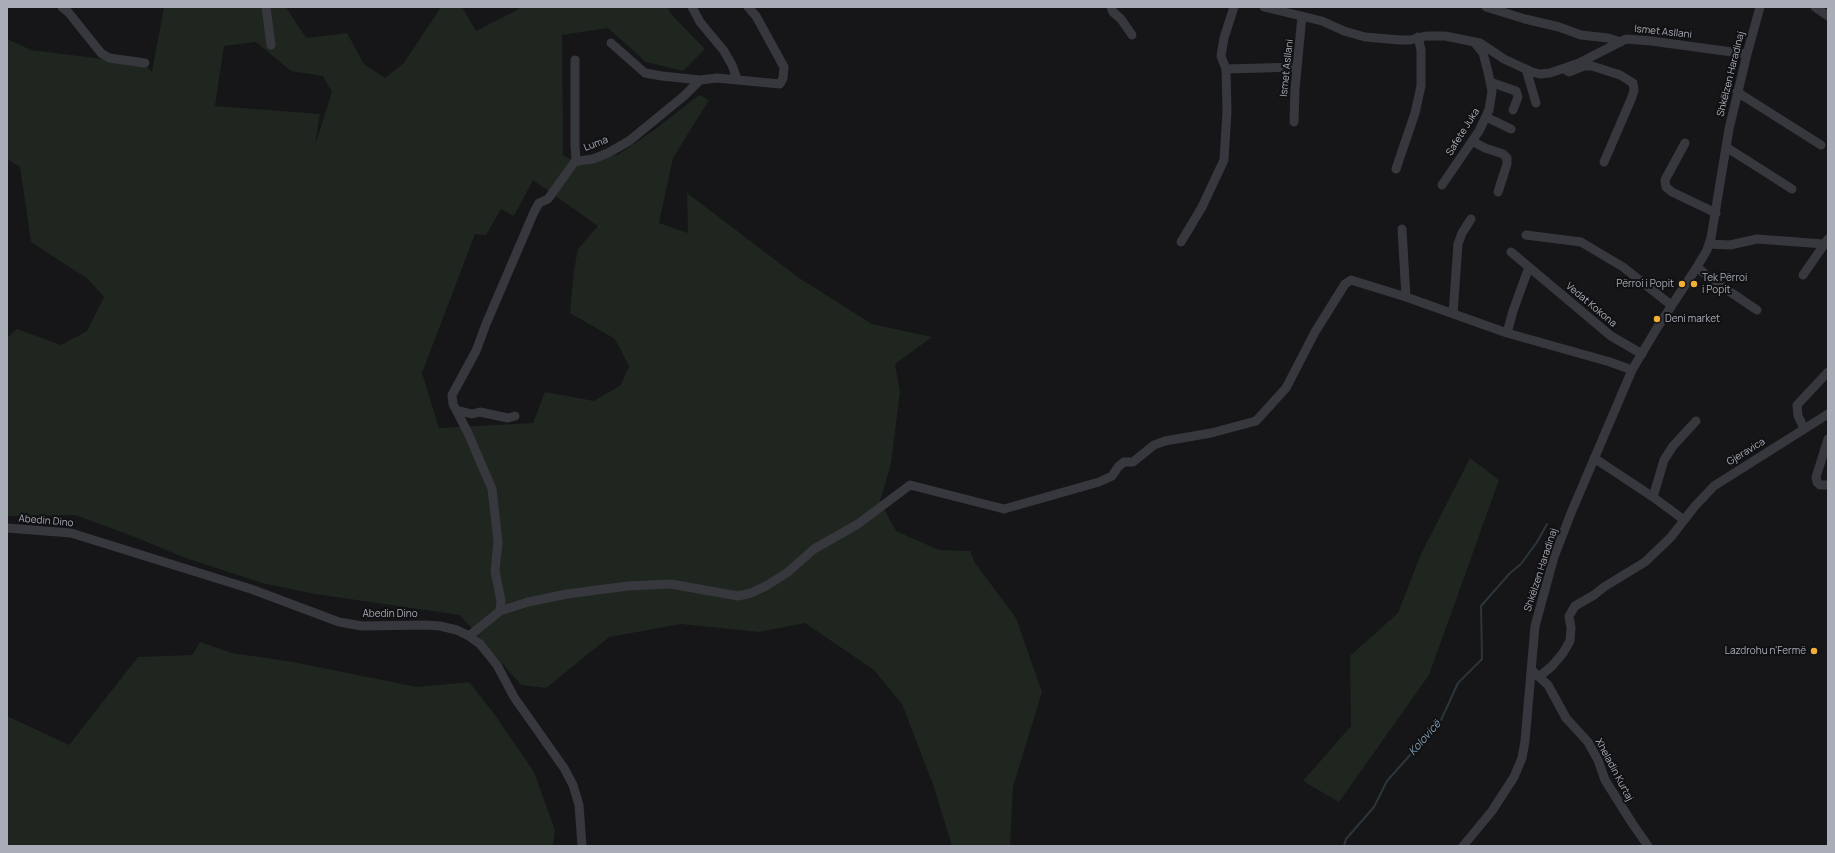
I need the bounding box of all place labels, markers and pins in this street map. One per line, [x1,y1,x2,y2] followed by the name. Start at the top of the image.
[1702,272,1747,296] place label: Tek Përroi i Popit
[1616,278,1674,290] place label: Përroi i Popit
[1677,279,1687,289] marker: Përroi i Popit
[1689,279,1699,289] marker: Tek Përroi i Popit
[1665,313,1720,325] place label: Deni market
[1652,314,1662,324] marker: Deni market
[1725,645,1806,657] place label: Lazdrohu n’Fermë
[1809,646,1819,656] marker: Lazdrohu n’Fermë

